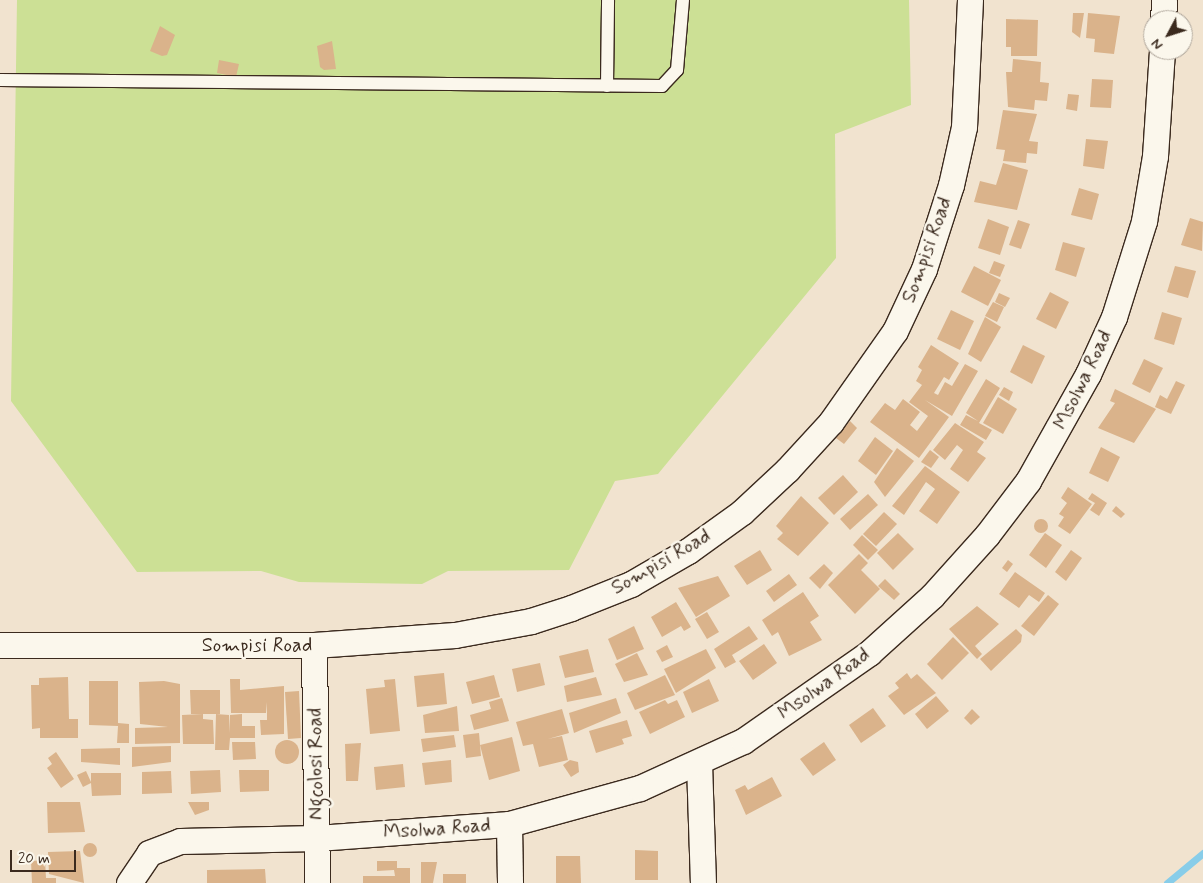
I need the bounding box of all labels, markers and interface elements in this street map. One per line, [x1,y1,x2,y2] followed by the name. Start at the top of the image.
[1143,10,1193,60] north arrow
[1147,35,1167,53] text: N
[897,194,957,306] street label: Sompisi Road
[1049,326,1117,434] street label: Msolwa Road
[607,524,715,600] street label: Sompisi Road
[202,633,312,657] street label: Sompisi Road
[773,643,875,725] street label: Msolwa Road
[303,708,329,820] street label: Ngcolosi Road
[382,813,492,845] street label: Msolwa Road
[12,840,79,872] scale bar
[18,849,50,869] text: 20 m

